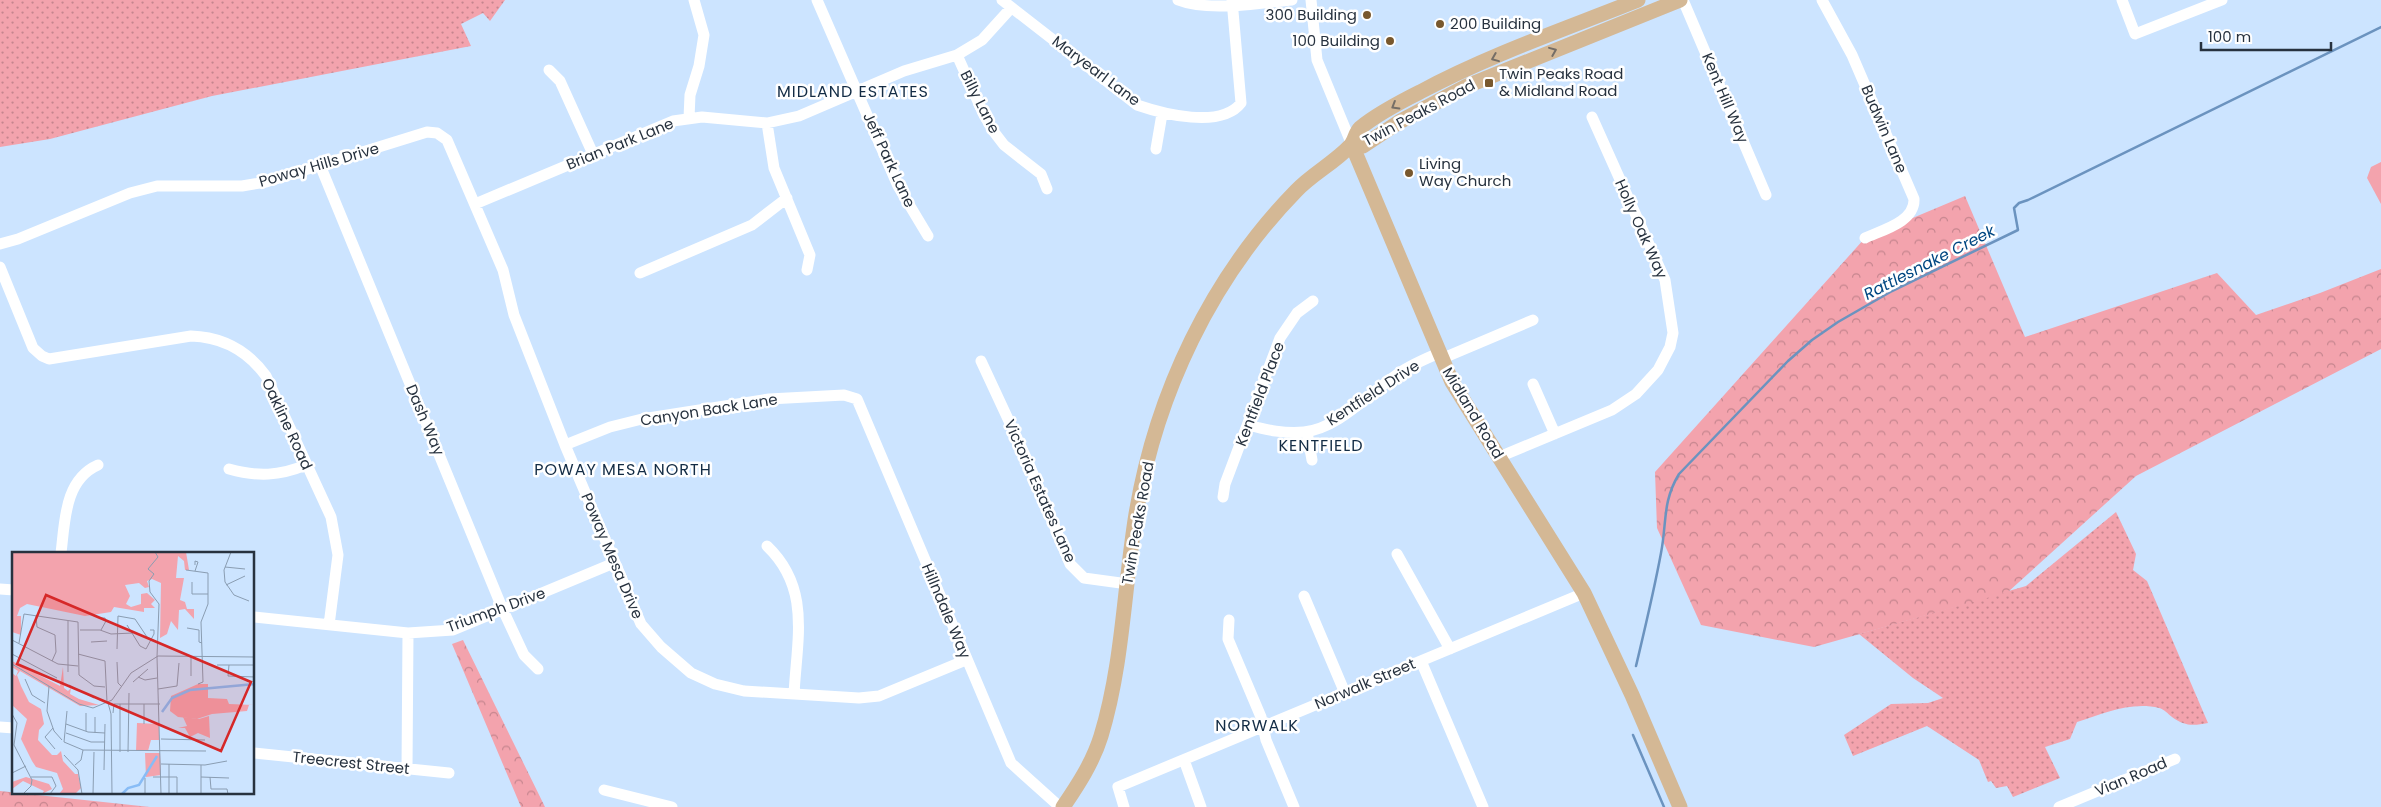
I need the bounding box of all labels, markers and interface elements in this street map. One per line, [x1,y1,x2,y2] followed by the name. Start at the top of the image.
[1266,4,1357,25] place label: 300 Building
[1361,9,1373,21] marker: 300 Building
[1450,13,1541,34] place label: 200 Building
[1434,18,1446,30] marker: 200 Building
[2201,20,2331,52] scale bar
[2208,26,2251,47] text: 100 m
[1293,30,1380,51] place label: 100 Building
[1048,31,1145,111] street label: Maryearl Lane
[1384,35,1396,47] marker: 100 Building
[1548,47,1557,58] one-way arrow
[1697,50,1754,147] street label: Kent Hill Way
[1491,51,1500,62] one-way arrow
[1499,63,1623,101] place label: Twin Peaks Road & Midland Road
[956,67,1005,137] street label: Billy Lane
[1359,74,1479,151] street label: Twin Peaks Road
[1483,77,1495,89] marker: Twin Peaks Road & Midland Road
[777,80,929,103] district label: MIDLAND ESTATES
[1856,81,1913,176] street label: Budwin Lane
[1392,99,1401,109] one-way arrow
[858,109,921,211] street label: Jeff Park Lane
[563,112,677,175] street label: Brian Park Lane
[256,137,381,192] street label: Poway Hills Drive
[1419,153,1511,191] place label: Living Way Church
[1403,167,1415,179] marker: Living Way Church
[1610,176,1673,282] street label: Holly Oak Way
[1859,219,2000,306] water label: Rattlesnake Creek
[1230,339,1289,449] street label: Kentfield Place
[1322,355,1423,430] street label: Kentfield Drive
[1438,363,1509,462] street label: Midland Road
[257,375,318,473] street label: Oakline Road
[401,381,450,459] street label: Dash Way
[639,388,779,431] street label: Canyon Back Lane
[999,416,1082,566] street label: Victoria Estates Lane
[1278,434,1364,457] district label: KENTFIELD
[534,458,712,481] district label: POWAY MESA NORTH
[1116,460,1159,586] street label: Twin Peaks Road
[576,490,648,622] street label: Poway Mesa Drive
[12,552,255,794] inset map
[917,560,976,662] street label: Hillndale Way
[443,582,548,637] street label: Triumph Drive
[1311,653,1418,714] street label: Norwalk Street
[1215,714,1299,737] district label: NORWALK
[292,746,411,779] street label: Treecrest Street
[2091,752,2170,801] street label: Vian Road

